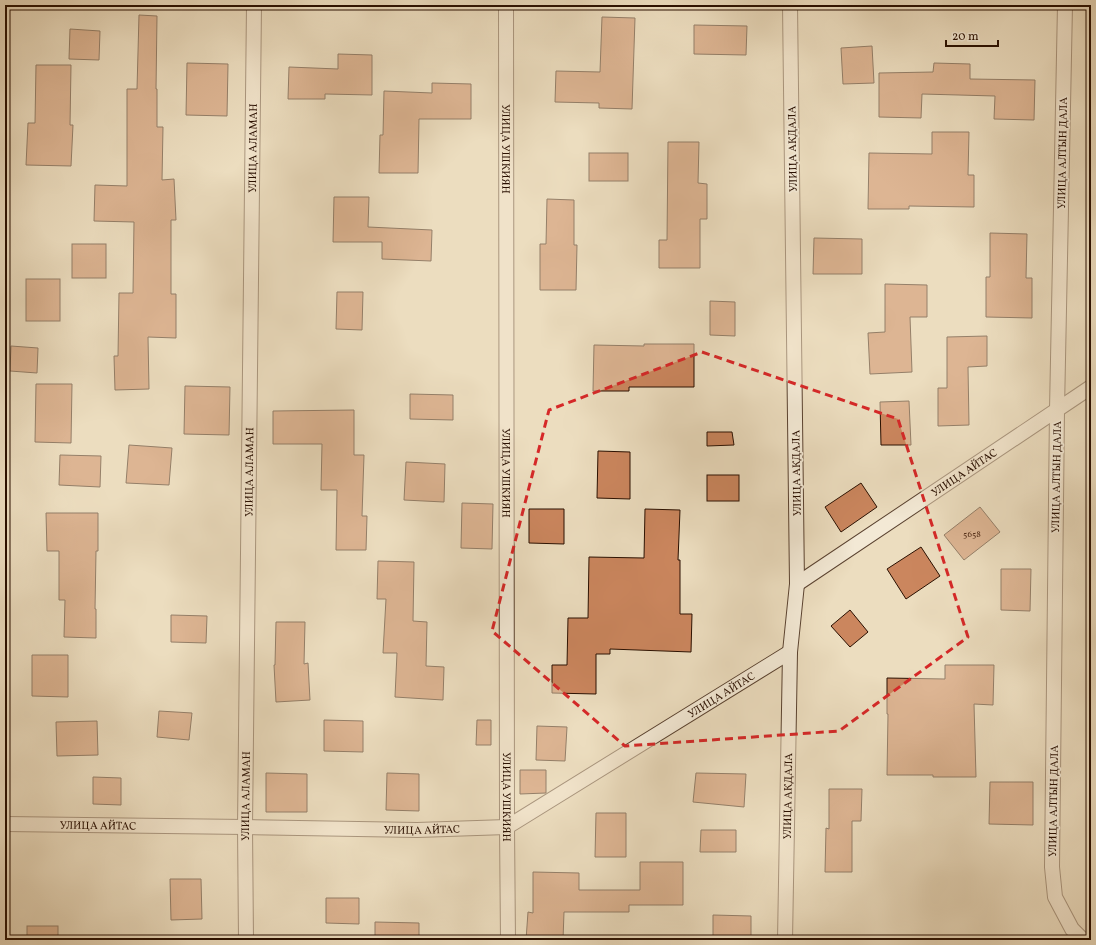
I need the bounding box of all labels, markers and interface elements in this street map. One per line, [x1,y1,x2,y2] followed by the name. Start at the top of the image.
[946,22,998,48] scale bar
[952,29,979,45] text: 20 m
[1055,97,1072,209] street label: УЛИЦА АЛТЫН ДАЛА
[246,103,262,193] street label: УЛИЦА АЛАМАН
[497,104,512,194] street label: УЛИЦА УШКИЯН
[785,105,802,192] street label: УЛИЦА АКДАЛА
[1049,421,1066,533] street label: УЛИЦА АЛТЫН ДАЛА
[242,427,258,517] street label: УЛИЦА АЛАМАН
[498,428,513,518] street label: УЛИЦА УШКИЯН
[789,429,806,516] street label: УЛИЦА АКДАЛА
[929,446,1001,501] street label: УЛИЦА АЙТАС
[963,528,981,541] house number: 5658
[686,669,758,722] street label: УЛИЦА АЙТАС
[1046,745,1063,857] street label: УЛИЦА АЛТЫН ДАЛА
[239,751,255,841] street label: УЛИЦА АЛАМАН
[498,752,513,842] street label: УЛИЦА УШКИЯН
[781,752,797,839] street label: УЛИЦА АКДАЛА
[60,819,136,835] street label: УЛИЦА АЙТАС
[384,823,460,839] street label: УЛИЦА АЙТАС

